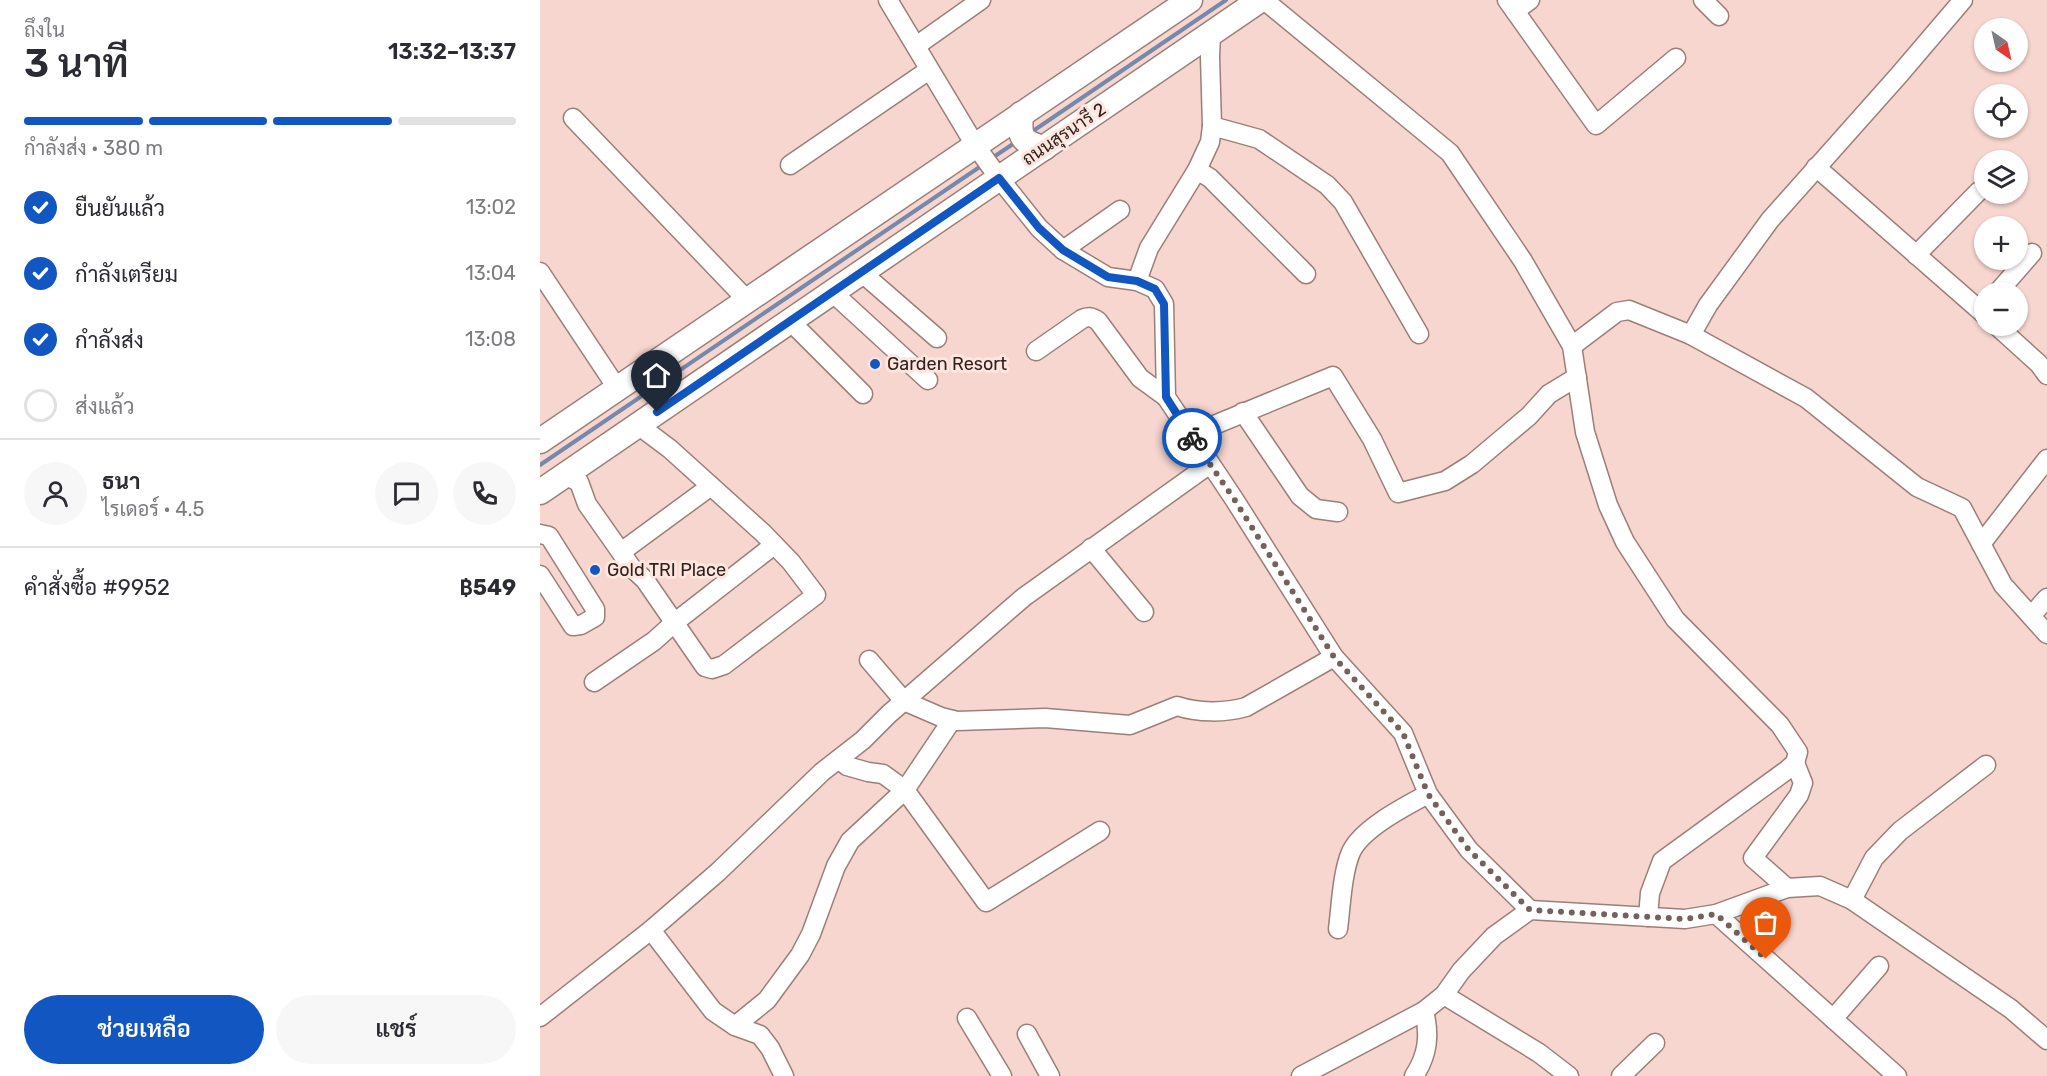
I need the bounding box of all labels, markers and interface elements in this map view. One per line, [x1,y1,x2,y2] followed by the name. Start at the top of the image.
[24,18,65,42] text: ถึงใน
[1974,18,2028,72] north arrow
[1974,18,2028,336] map controls
[388,38,516,65] text: 13:32–13:37
[24,41,129,87] text: 3 นาที
[1974,84,2028,138] button: locate
[1017,96,1111,171] street label: ถนนสุรนารี 2
[24,136,163,160] text: กำลังส่ง · 380 m
[1974,150,2028,204] button: layers
[24,191,57,224] icon: check
[75,195,165,222] text: ยืนยันแล้ว
[466,195,516,219] text: 13:02
[1974,216,2028,270] button: +
[24,257,57,290] icon: check
[75,261,178,288] text: กำลังเตรียม
[465,261,516,285] text: 13:04
[1974,282,2028,336] button: −
[24,323,57,356] icon: check
[75,327,144,354] text: กำลังส่ง
[465,327,516,351] text: 13:08
[631,350,682,412] pin
[887,353,1007,375] place label: Garden Resort
[868,357,882,371] marker: Garden Resort
[640,359,673,392] icon: home
[75,393,135,420] text: ส่งแล้ว
[1162,408,1222,468] courier
[1176,422,1209,455] icon: bike
[24,462,87,525] button: person
[375,462,438,525] button: chat
[453,462,516,525] button: phone
[102,468,140,495] text: ธนา
[102,497,204,521] text: ไรเดอร์ · 4.5
[607,559,726,581] place label: Gold TRI Place
[588,563,602,577] marker: Gold TRI Place
[24,574,170,601] text: คำสั่งซื้อ #9952
[459,574,516,601] text: ฿549
[1740,897,1791,959] pin
[1749,906,1782,939] icon: bag
[24,995,264,1064] button: ช่วยเหลือ
[276,995,516,1064] button: แชร์

